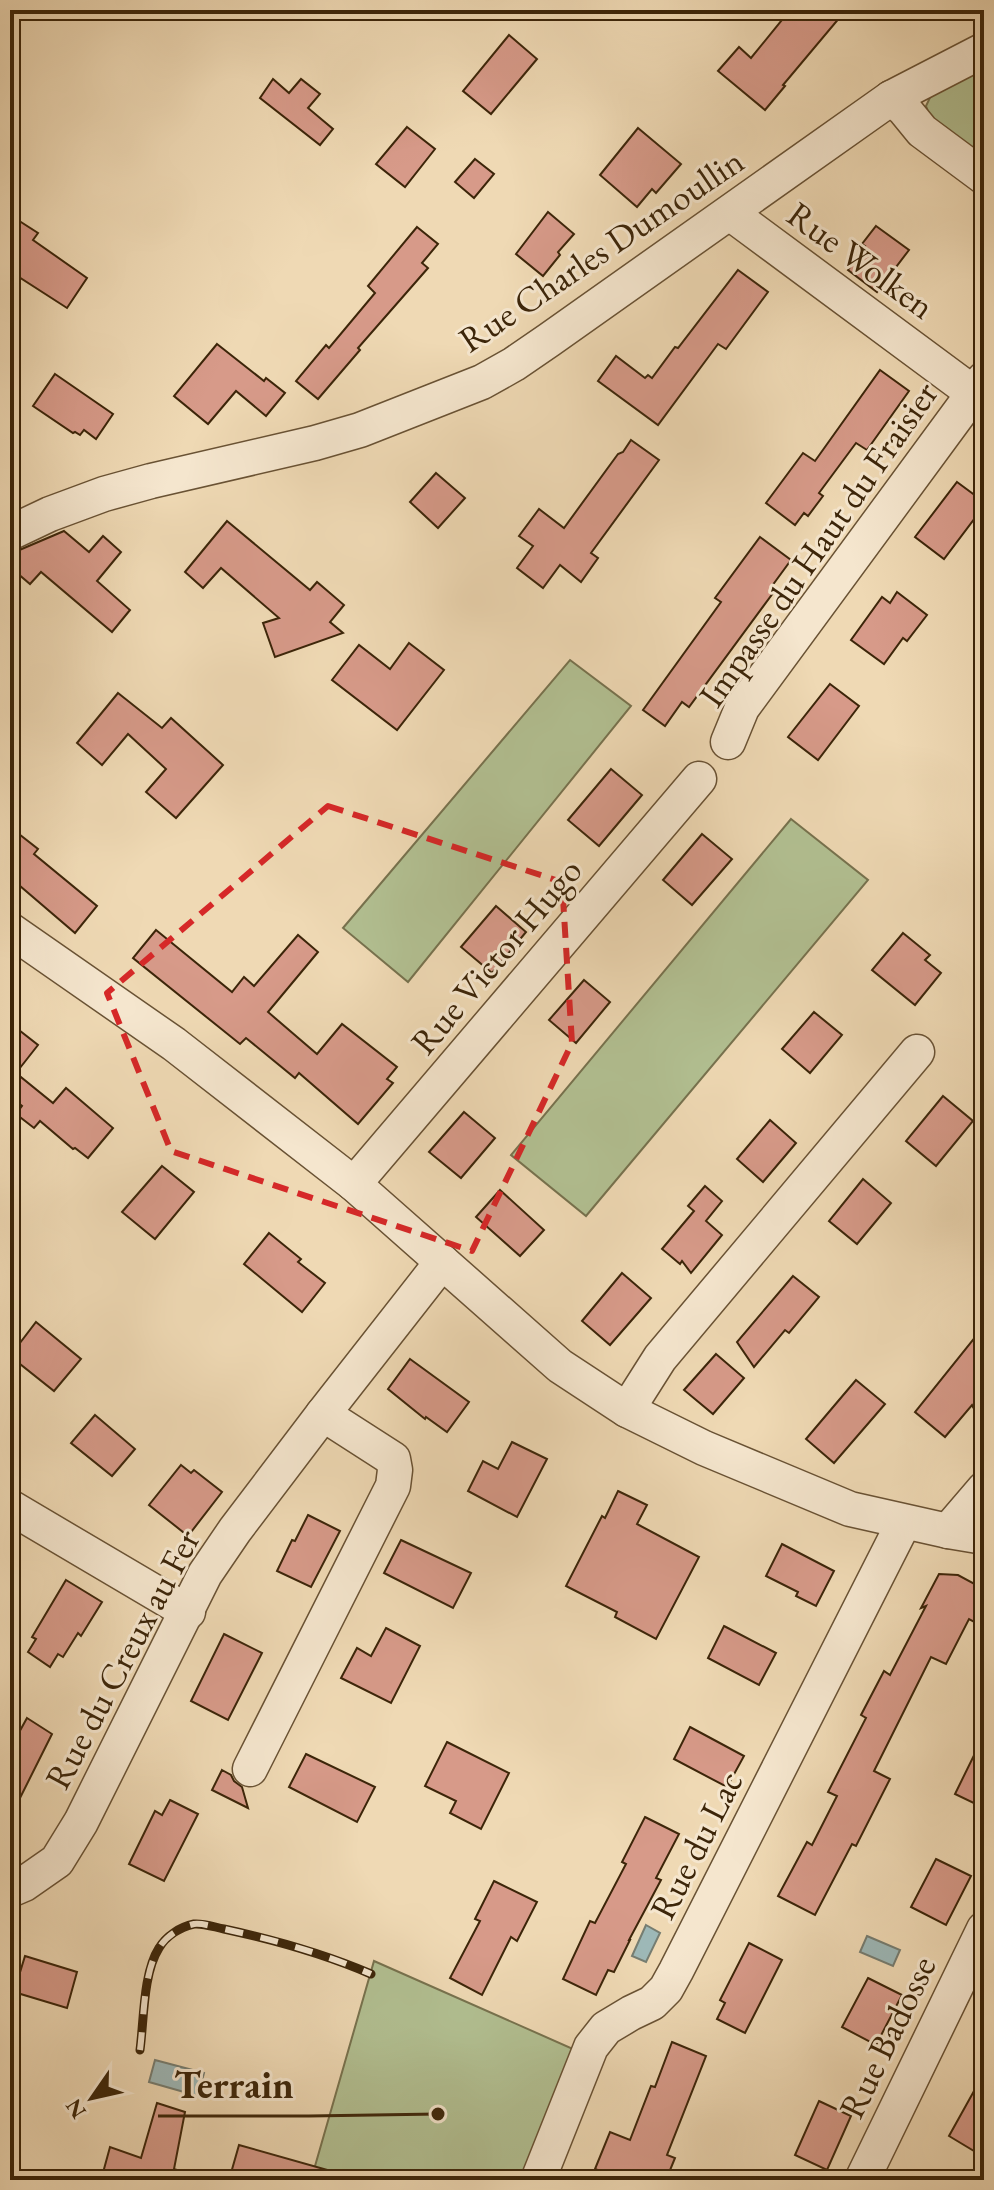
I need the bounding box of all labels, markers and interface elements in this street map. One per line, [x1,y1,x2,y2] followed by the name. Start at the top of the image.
[449,137,753,363] street label: Rue Charles Dumoullin
[778,191,944,329] street label: Rue Wolken
[688,372,948,716] street label: Impasse du Haut du Fraisier
[400,848,592,1064] street label: Rue Victor Hugo
[34,1521,210,1797] street label: Rue du Creux au Fer
[639,1763,753,1927] street label: Rue du Lac
[828,1948,946,2126] street label: Rue Badosse
[158,2054,309,2116] callout: Terrain
[52,2058,132,2138] north arrow
[174,2060,294,2109] text: Terrain
[59,2093,93,2124] text: N

